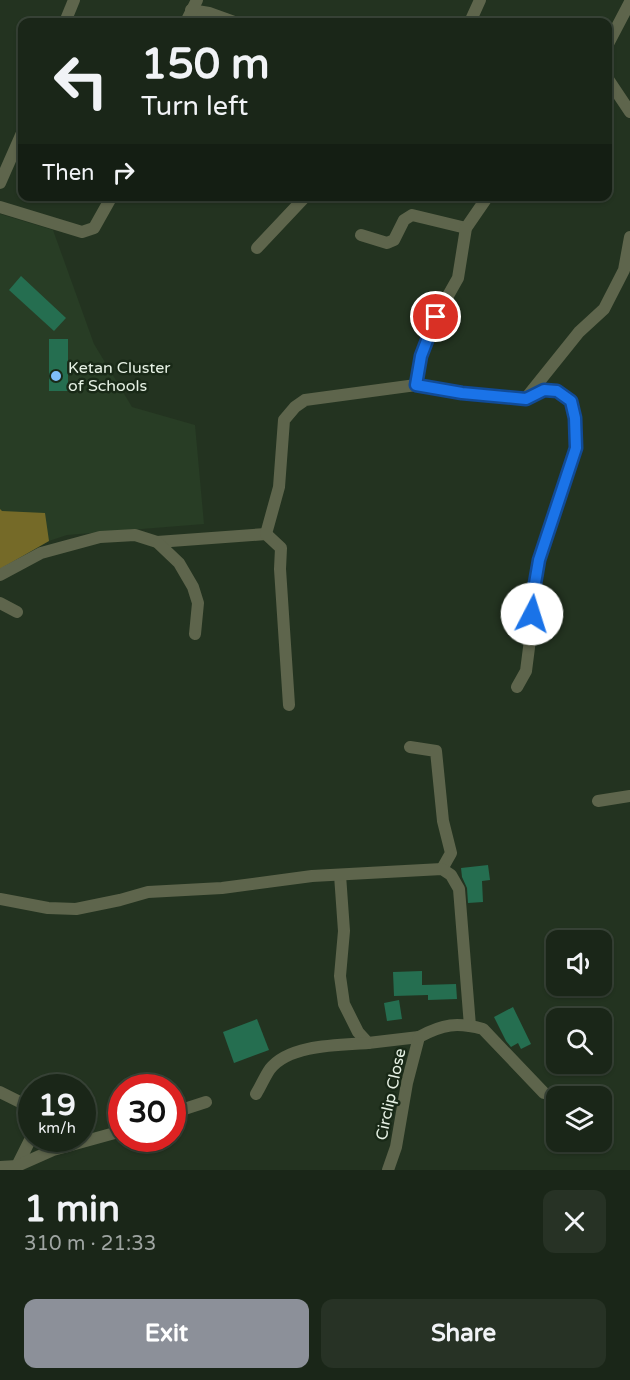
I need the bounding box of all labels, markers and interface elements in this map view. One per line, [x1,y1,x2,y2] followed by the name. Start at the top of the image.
[141,39,270,90] text: 150 m
[42,42,120,120] icon: left
[141,90,248,123] text: Turn left
[107,156,140,189] icon: right
[42,160,95,186] text: Then
[410,291,461,342] pin
[419,300,452,333] icon: arrive
[68,358,171,396] place label: Ketan Cluster of Schools
[49,369,63,383] marker: Ketan Cluster of Schools
[500,582,564,646] position arrow
[546,930,612,1152] map controls
[546,930,612,996] button: sound
[546,1008,612,1074] button: search
[371,1046,410,1142] street label: Circlip Close
[108,1074,186,1152] speed limit sign: 30
[546,1086,612,1152] button: layers
[38,1087,76,1124] text: 19
[38,1119,76,1137] text: km/h
[24,1188,120,1231] text: 1 min
[543,1190,606,1253] button: close
[24,1232,156,1256] text: 310 m · 21:33
[24,1299,309,1368] button: Exit
[321,1299,606,1368] button: Share

